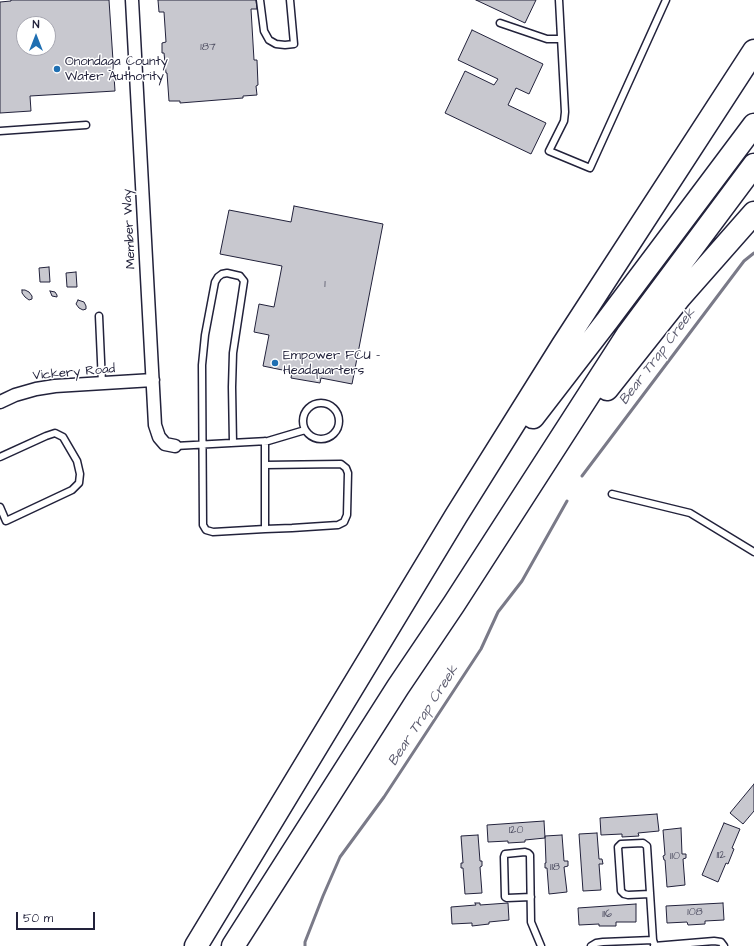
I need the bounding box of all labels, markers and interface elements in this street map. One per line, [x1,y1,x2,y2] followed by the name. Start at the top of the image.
[16,16,56,56] north arrow
[33,17,39,32] text: N
[200,41,216,55] house number: 187
[65,54,168,85] place label: Onondaga County Water Authority
[52,64,62,74] marker: Onondaga County Water Authority
[120,188,140,270] street label: Member Way
[324,278,326,292] house number: 1
[616,305,700,409] water label: Bear Trap Creek
[283,348,380,379] place label: Empower FCU - Headquarters
[270,358,280,368] marker: Empower FCU - Headquarters
[32,362,116,384] street label: Vickery Road
[385,663,463,769] water label: Bear Trap Creek
[509,824,523,838] house number: 120
[716,849,726,863] house number: 112
[670,850,680,864] house number: 110
[550,861,560,875] house number: 118
[18,904,97,930] scale bar
[687,906,703,920] house number: 108
[602,908,612,922] house number: 116
[23,910,53,927] text: 50 m

